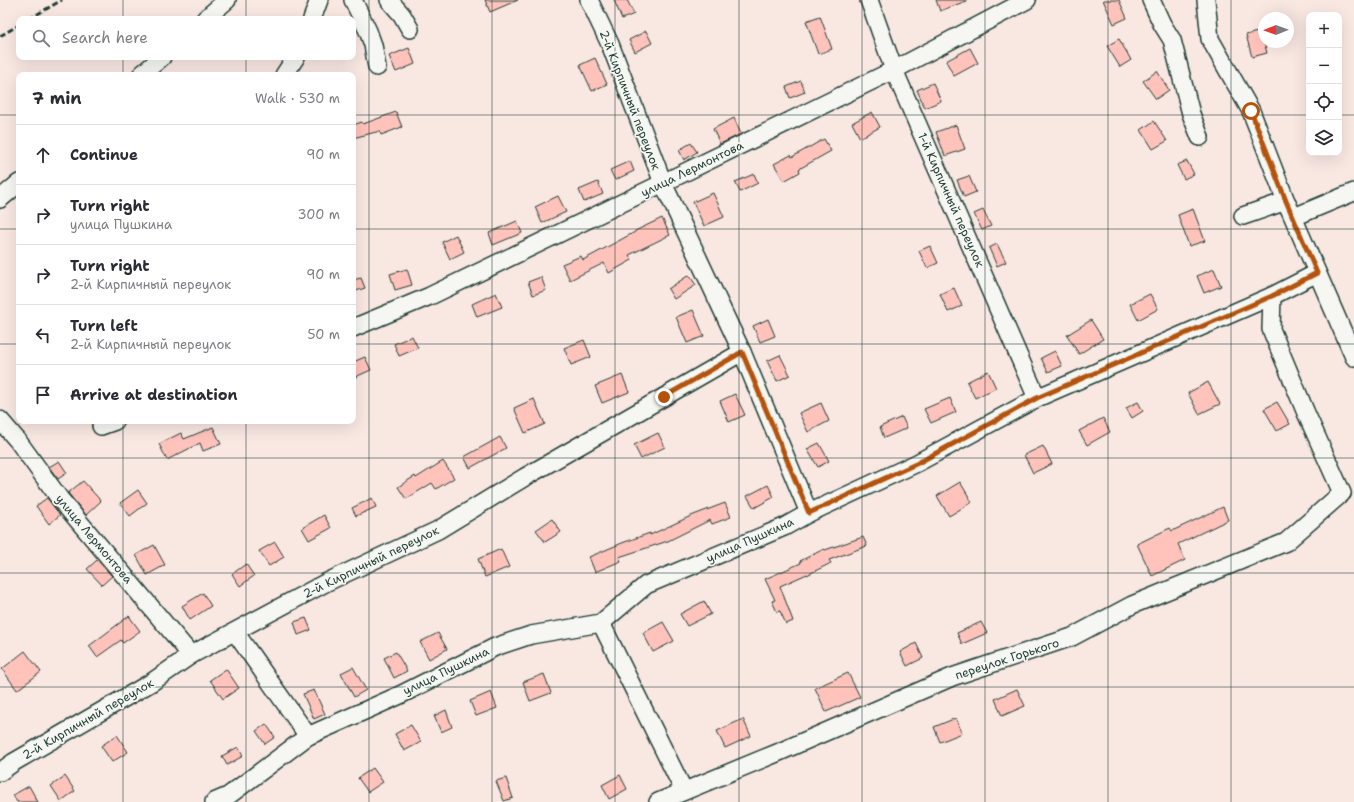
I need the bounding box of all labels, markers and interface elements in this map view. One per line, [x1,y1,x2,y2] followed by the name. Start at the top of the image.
[1258,12,1294,48] north arrow
[1306,12,1342,156] map controls
[1306,12,1342,48] button: +
[16,16,356,60] search box
[30,27,52,49] icon: search
[62,28,148,48] text: Search here
[596,28,664,173] street label: 2-й Кирпичный переулок
[1306,48,1342,84] button: −
[1306,84,1342,120] button: locate
[32,87,82,109] text: 7 min
[255,90,340,107] text: Walk · 530 m
[1242,102,1260,120] route start
[1306,120,1342,156] button: layers
[914,130,988,270] street label: 1-й Кирпичный переулок
[638,137,746,201] street label: улица Лермонтова
[32,144,54,166] icon: ahead
[70,145,138,165] text: Continue
[306,146,340,163] text: 90 m
[70,196,150,216] text: Turn right
[32,204,54,226] icon: right
[297,206,340,223] text: 300 m
[70,216,172,233] text: улица Пушкина
[70,256,150,276] text: Turn right
[32,264,54,286] icon: right
[306,266,340,283] text: 90 m
[70,276,231,293] text: 2-й Кирпичный переулок
[70,316,138,336] text: Turn left
[32,324,54,346] icon: left
[307,326,340,343] text: 50 m
[70,336,231,353] text: 2-й Кирпичный переулок
[32,384,54,406] icon: arrive
[70,385,238,405] text: Arrive at destination
[655,388,673,406] route end
[52,491,136,587] street label: улица Лермонтова
[704,513,797,566] street label: улица Пушкина
[301,522,442,602] street label: 2-й Кирпичный переулок
[953,635,1061,683] street label: переулок Горького
[400,643,492,699] street label: улица Пушкина
[20,675,157,763] street label: 2-й Кирпичный переулок

